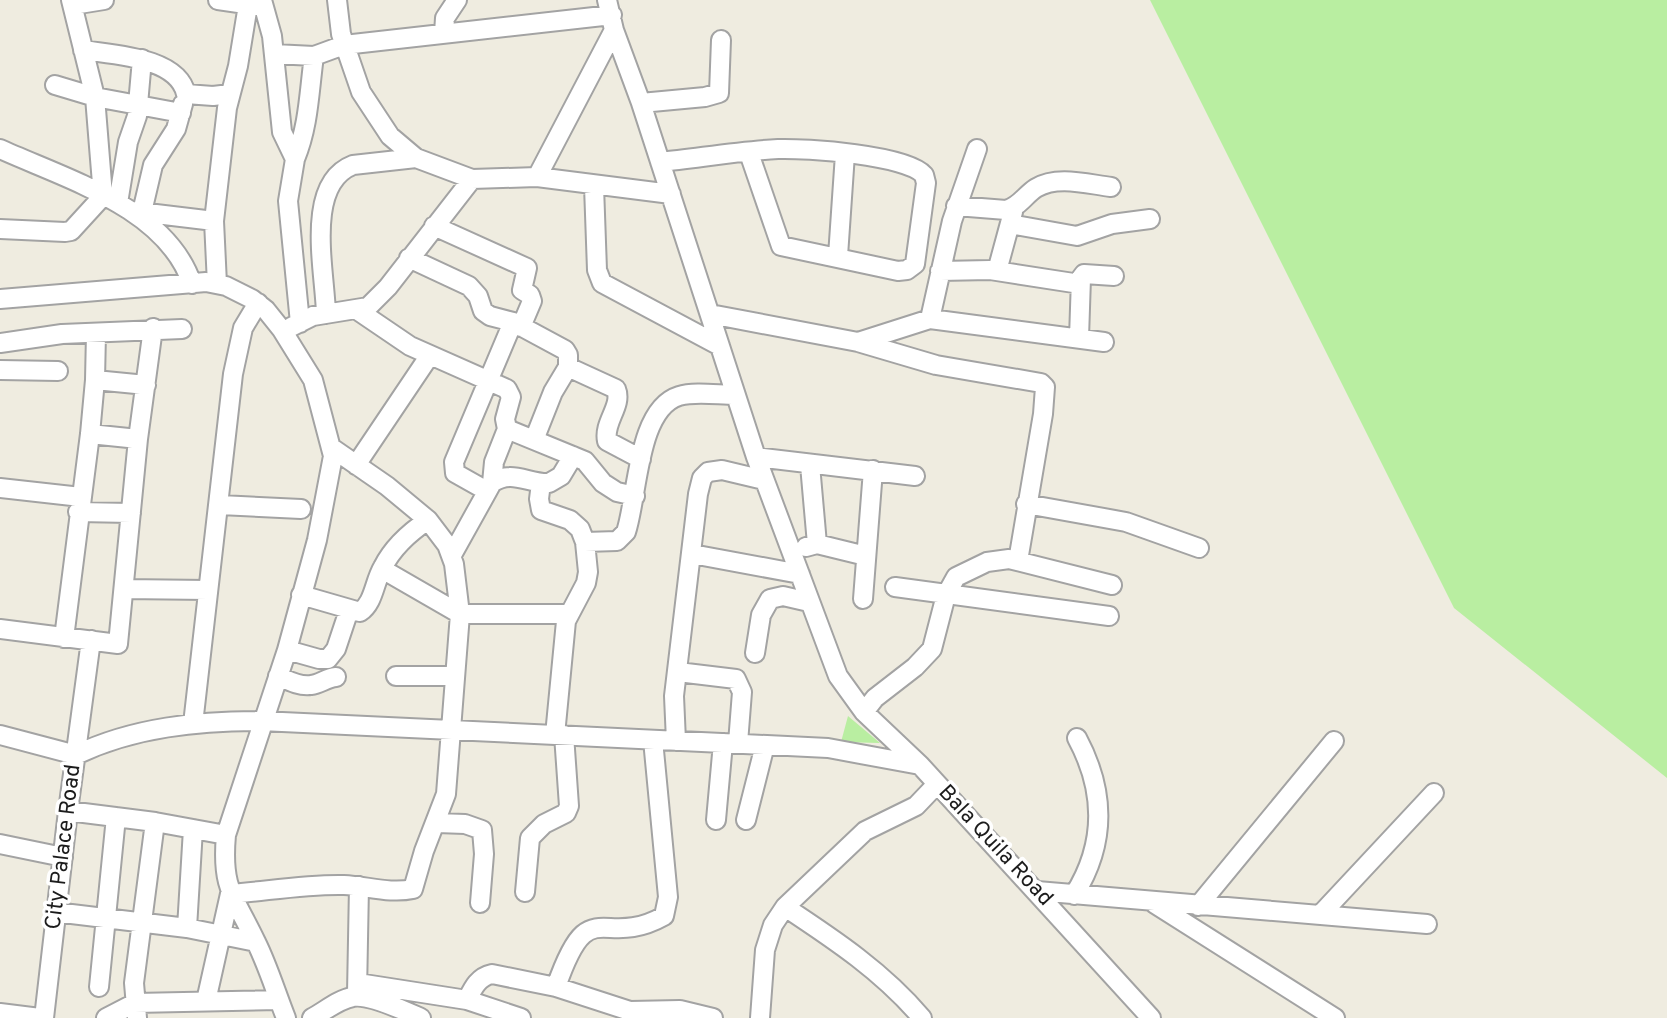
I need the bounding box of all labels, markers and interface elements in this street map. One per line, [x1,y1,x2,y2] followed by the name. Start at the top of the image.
[40,763,88,931] street label: City Palace Road
[932,780,1058,912] street label: Bala Quila Road

